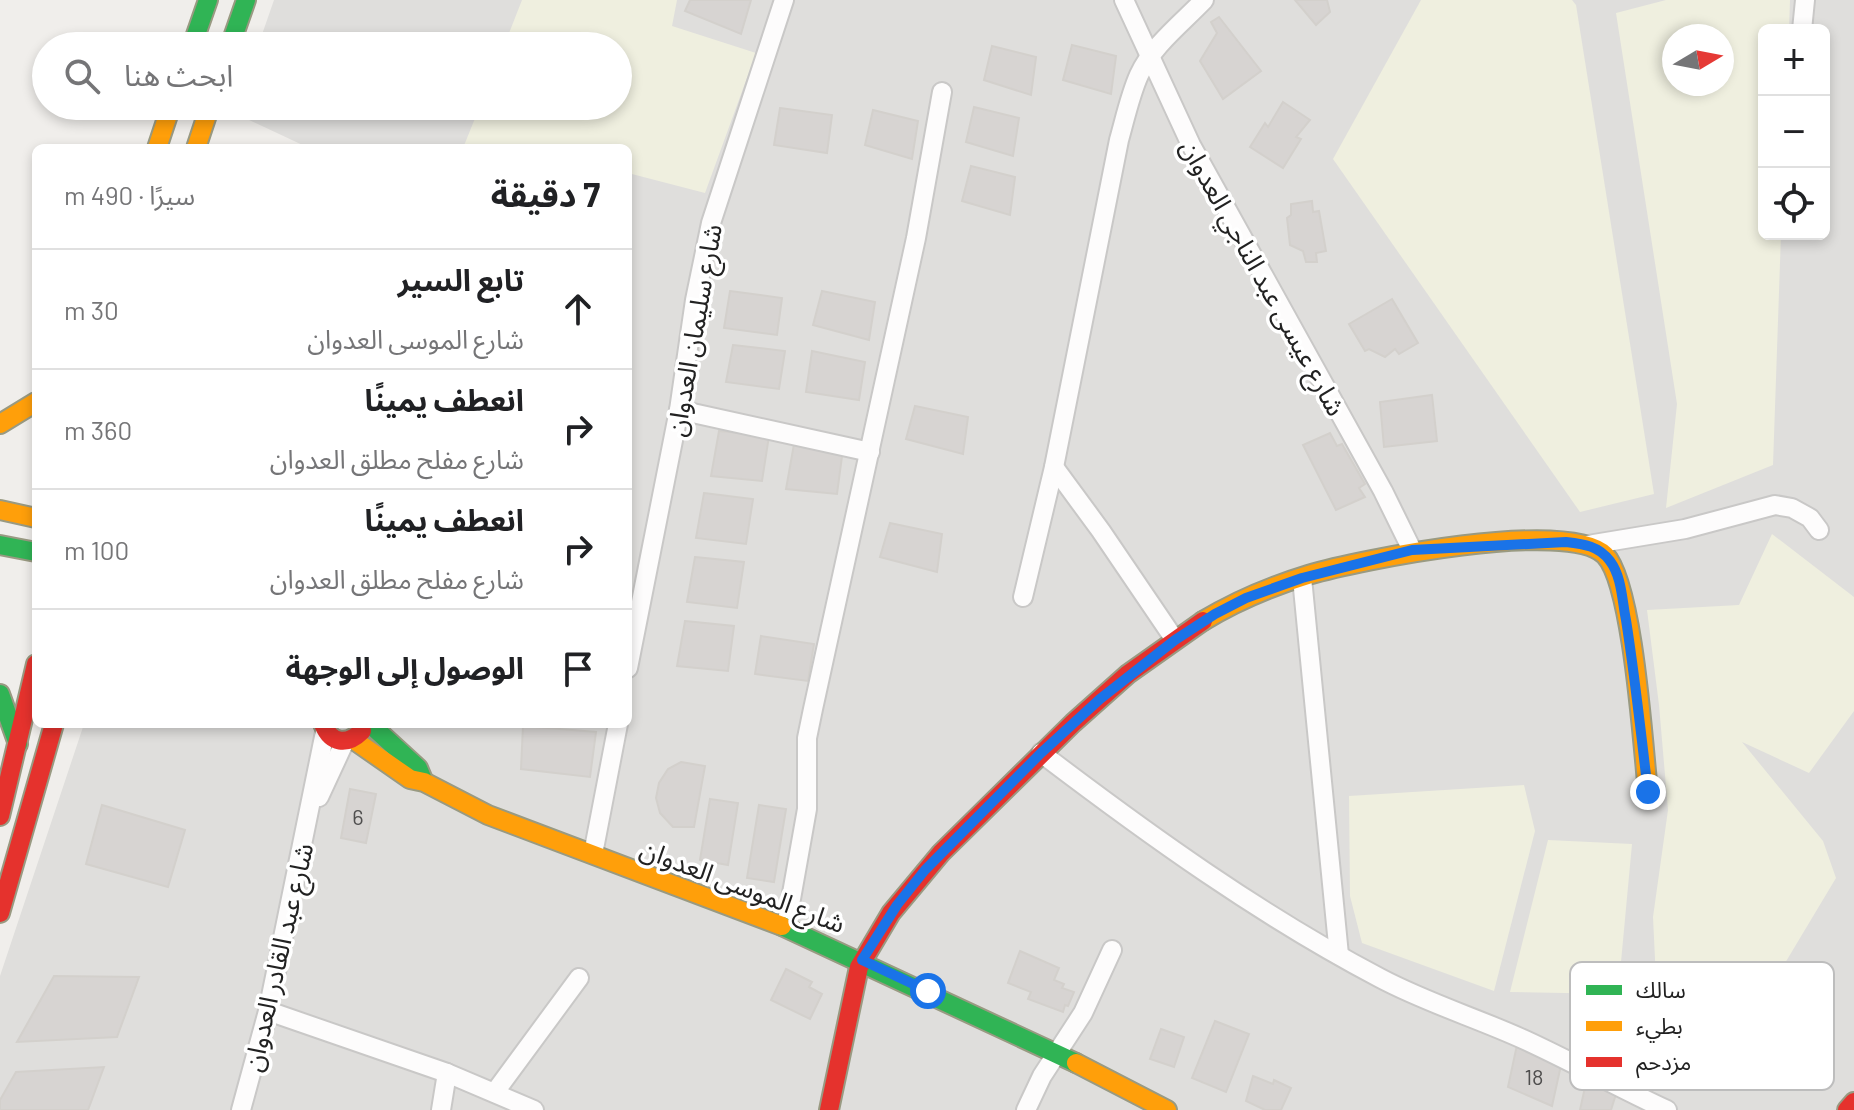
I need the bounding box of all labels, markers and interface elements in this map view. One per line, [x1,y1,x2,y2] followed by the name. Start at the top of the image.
[1662,24,1734,96] north arrow
[1758,24,1830,240] map controls
[1758,24,1830,96] button: +
[32,32,632,120] search box
[60,54,104,98] icon: search
[124,56,233,92] text: ابحث هنا
[1758,96,1830,168] button: −
[1170,133,1353,424] street label: شارع عيسى عبد الناجي العدوان
[1758,168,1830,240] button: locate
[491,173,600,214] text: 7 دقيقة
[64,179,195,210] text: سيرًا · 490 m
[659,221,732,440] street label: شارع سليمان العدوان
[398,261,524,297] text: تابع السير
[556,287,600,331] icon: ahead
[64,294,119,325] text: 30 m
[307,323,524,354] text: شارع الموسى العدوان
[365,381,524,417] text: انعطف يمينًا
[556,407,600,451] icon: right
[64,414,132,445] text: 360 m
[270,443,524,474] text: شارع مفلح مطلق العدوان
[365,501,524,537] text: انعطف يمينًا
[556,527,600,571] icon: right
[64,534,129,565] text: 100 m
[270,563,524,594] text: شارع مفلح مطلق العدوان
[556,647,600,691] icon: arrive
[285,649,524,685] text: الوصول إلى الوجهة
[1630,774,1666,810] route end
[352,803,364,829] house number: 6
[634,832,850,943] street label: شارع الموسى العدوان
[236,840,323,1075] street label: شارع عبد القادر العدوان
[1570,962,1834,1090] legend
[910,973,946,1009] route start
[1636,976,1686,1002] text: سالك
[1636,1012,1683,1043] text: بطيء
[1636,1048,1691,1079] text: مزدحم
[1524,1063,1544,1089] house number: 18

